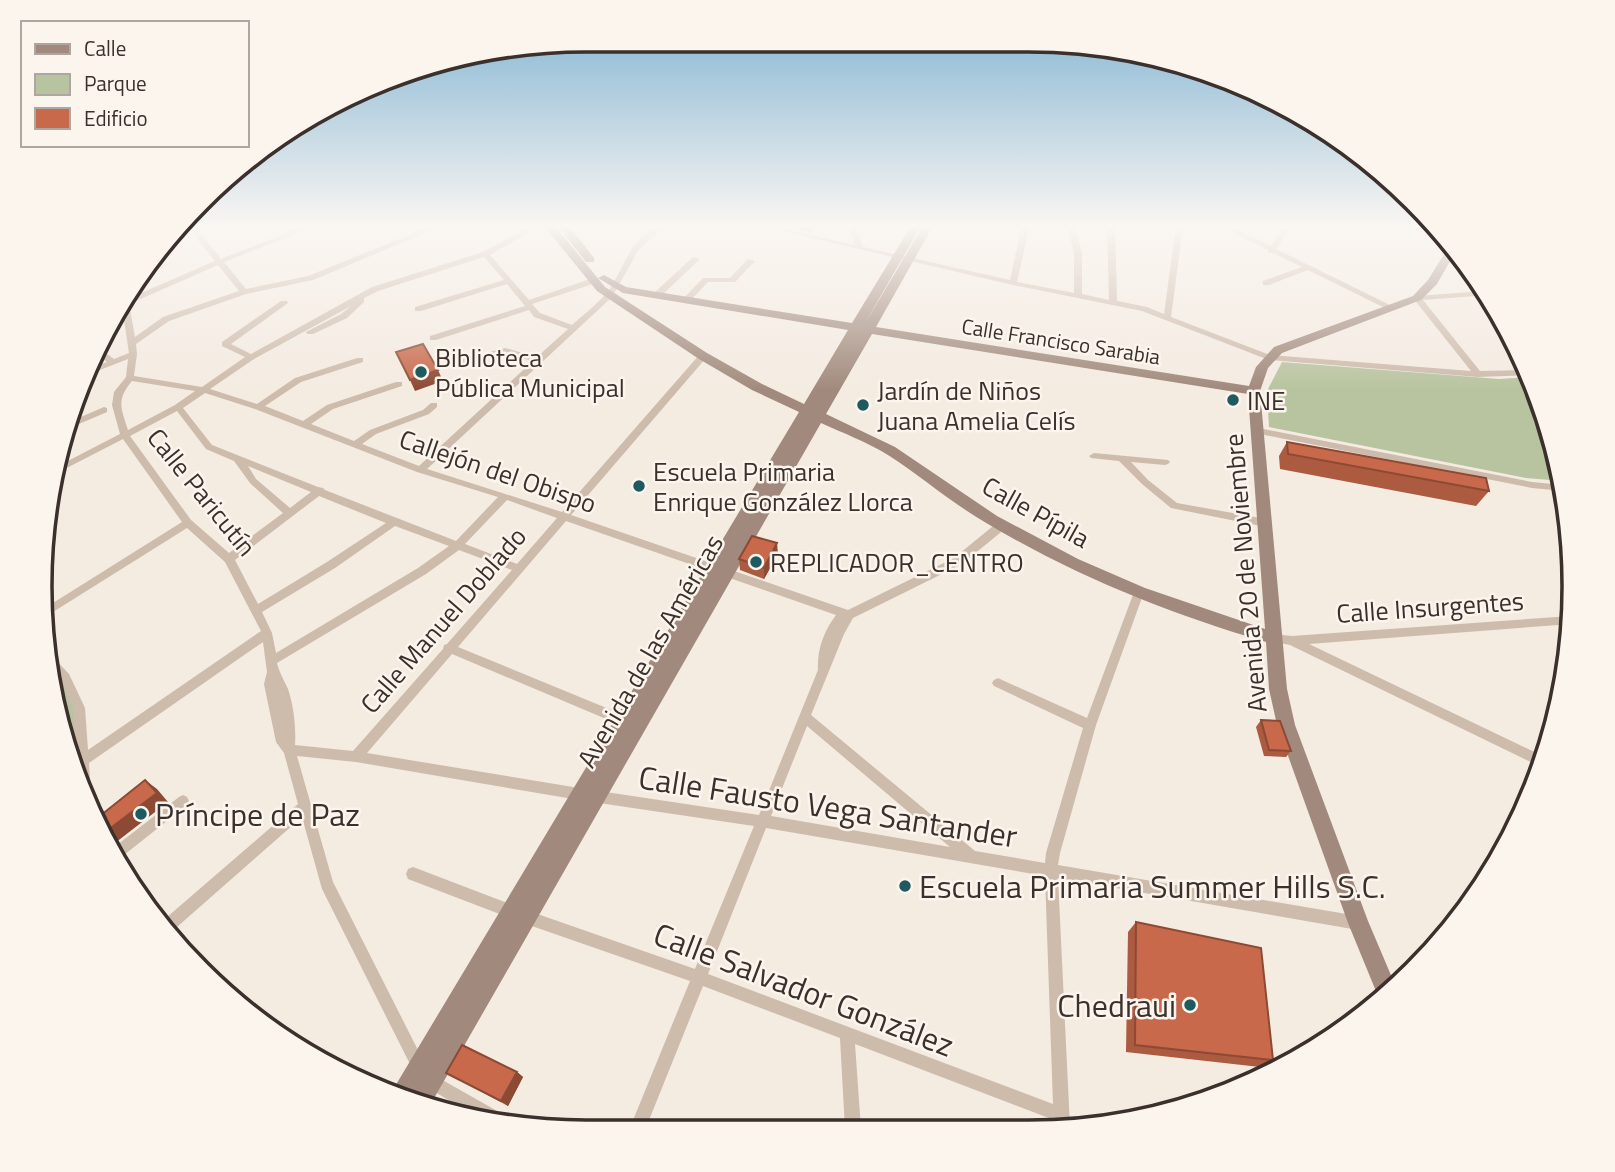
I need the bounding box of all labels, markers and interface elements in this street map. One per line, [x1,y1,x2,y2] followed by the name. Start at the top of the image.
[21,21,248,147] legend
[84,32,126,64] text: Calle
[84,67,147,99] text: Parque
[84,102,148,134] text: Edificio
[959,310,1163,373] street label: Calle Francisco Sarabia
[435,338,625,407] place label: Biblioteca Pública Municipal
[413,364,429,380] marker: Biblioteca Pública Municipal
[877,371,1076,440] place label: Jardín de Niños Juana Amelia Celís
[1247,381,1285,420] place label: INE
[1225,392,1241,408] marker: INE
[855,397,871,413] marker: Jardín de Niños Juana Amelia Celís
[394,419,602,523] street label: Callejón del Obispo
[138,420,266,564] street label: Calle Paricutín
[1213,432,1277,714] street label: Avenida 20 de Noviembre
[653,452,913,521] place label: Escuela Primaria Enrique González Llorca
[975,466,1097,558] street label: Calle Pípila
[631,478,647,494] marker: Escuela Primaria Enrique González Llorca
[351,518,535,722] street label: Calle Manuel Doblado
[567,527,733,775] street label: Avenida de las Américas
[770,543,1024,582] place label: REPLICADOR_CENTRO
[748,554,764,570] marker: REPLICADOR_CENTRO
[1335,581,1525,633] street label: Calle Insurgentes
[635,752,1021,860] street label: Calle Fausto Vega Santander
[155,790,360,838] place label: Príncipe de Paz
[133,806,149,822] marker: Príncipe de Paz
[919,862,1386,910] place label: Escuela Primaria Summer Hills S.C.
[897,878,913,894] marker: Escuela Primaria Summer Hills S.C.
[647,910,961,1068] street label: Calle Salvador González
[1057,981,1176,1029] place label: Chedraui
[1182,997,1198,1013] marker: Chedraui

